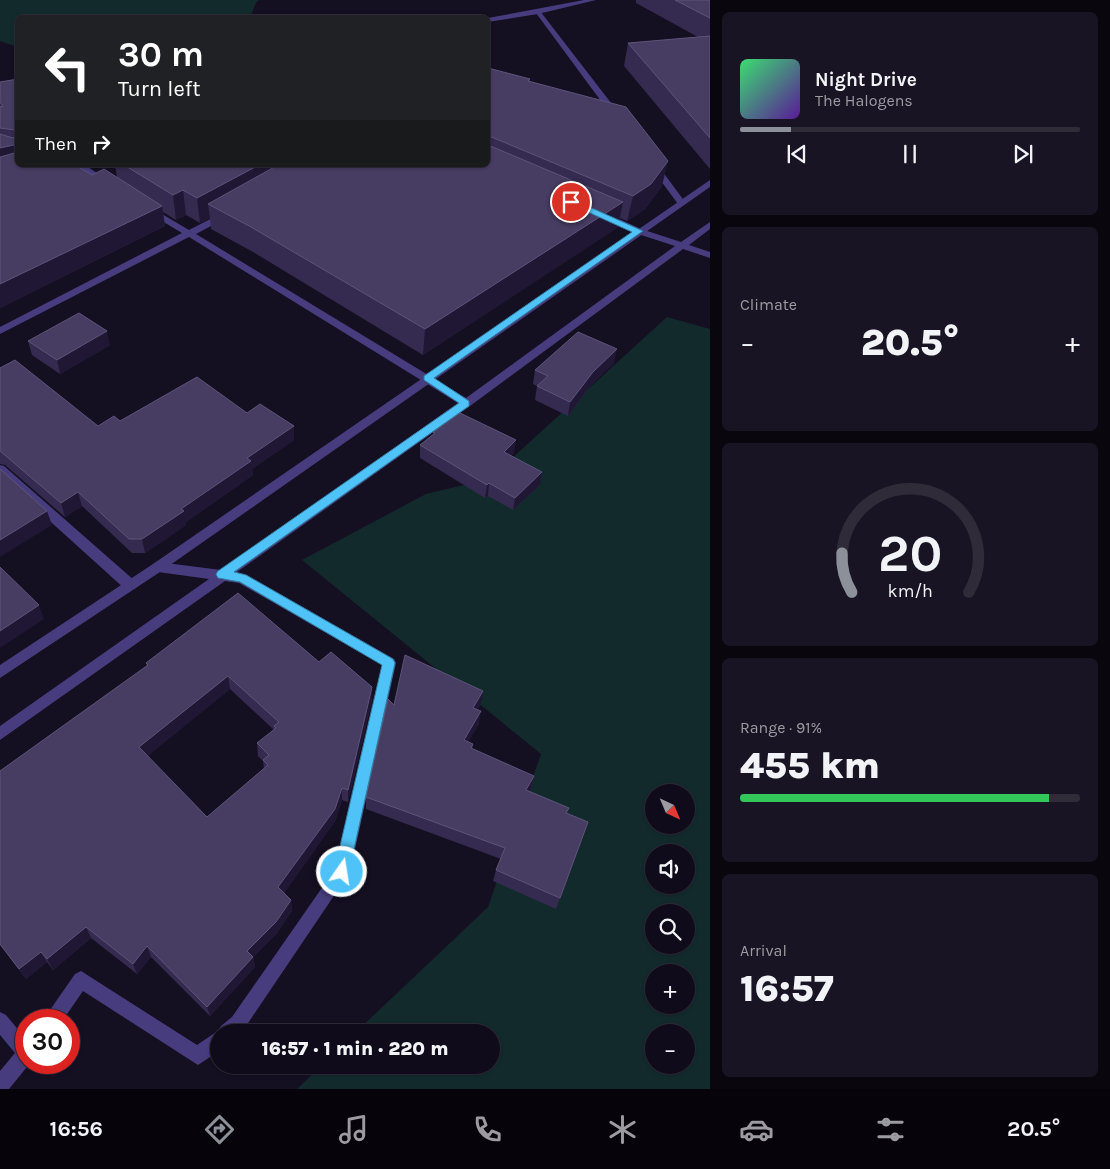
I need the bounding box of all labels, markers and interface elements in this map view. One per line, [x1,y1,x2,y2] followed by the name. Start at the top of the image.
[118,34,204,75] text: 30 m
[35,35,100,100] icon: left
[815,69,917,91] text: Night Drive
[118,76,201,102] text: Turn left
[815,91,913,110] text: The Halogens
[87,130,115,158] icon: right
[35,133,77,155] text: Then
[783,140,811,168] icon: previous
[896,140,924,168] icon: pause
[1009,140,1037,168] icon: next
[550,181,592,223] pin
[557,188,585,216] icon: arrive
[740,295,797,314] text: Climate
[861,320,959,365] text: 20.5°
[740,326,755,359] text: −
[1065,326,1080,359] text: +
[878,523,942,584] text: 20
[887,581,933,602] text: km/h
[740,718,822,737] text: Range · 91%
[740,743,880,788] text: 455 km
[645,784,695,834] north arrow
[645,784,695,1074] map controls
[645,844,695,894] button: sound
[315,845,367,897] position arrow
[645,904,695,954] button: search
[740,941,787,960] text: Arrival
[645,964,695,1014] button: +
[740,966,834,1011] text: 16:57
[15,1009,80,1074] speed limit sign: 30
[645,1024,695,1074] button: −
[262,1038,448,1060] text: 16:57 · 1 min · 220 m
[202,1112,237,1147] icon: directions
[336,1112,371,1147] icon: music
[470,1112,505,1147] icon: phone
[605,1112,640,1147] icon: climate
[739,1112,774,1147] icon: car
[873,1112,908,1147] icon: filters
[50,1116,103,1142] text: 16:56
[1007,1116,1060,1142] text: 20.5°

